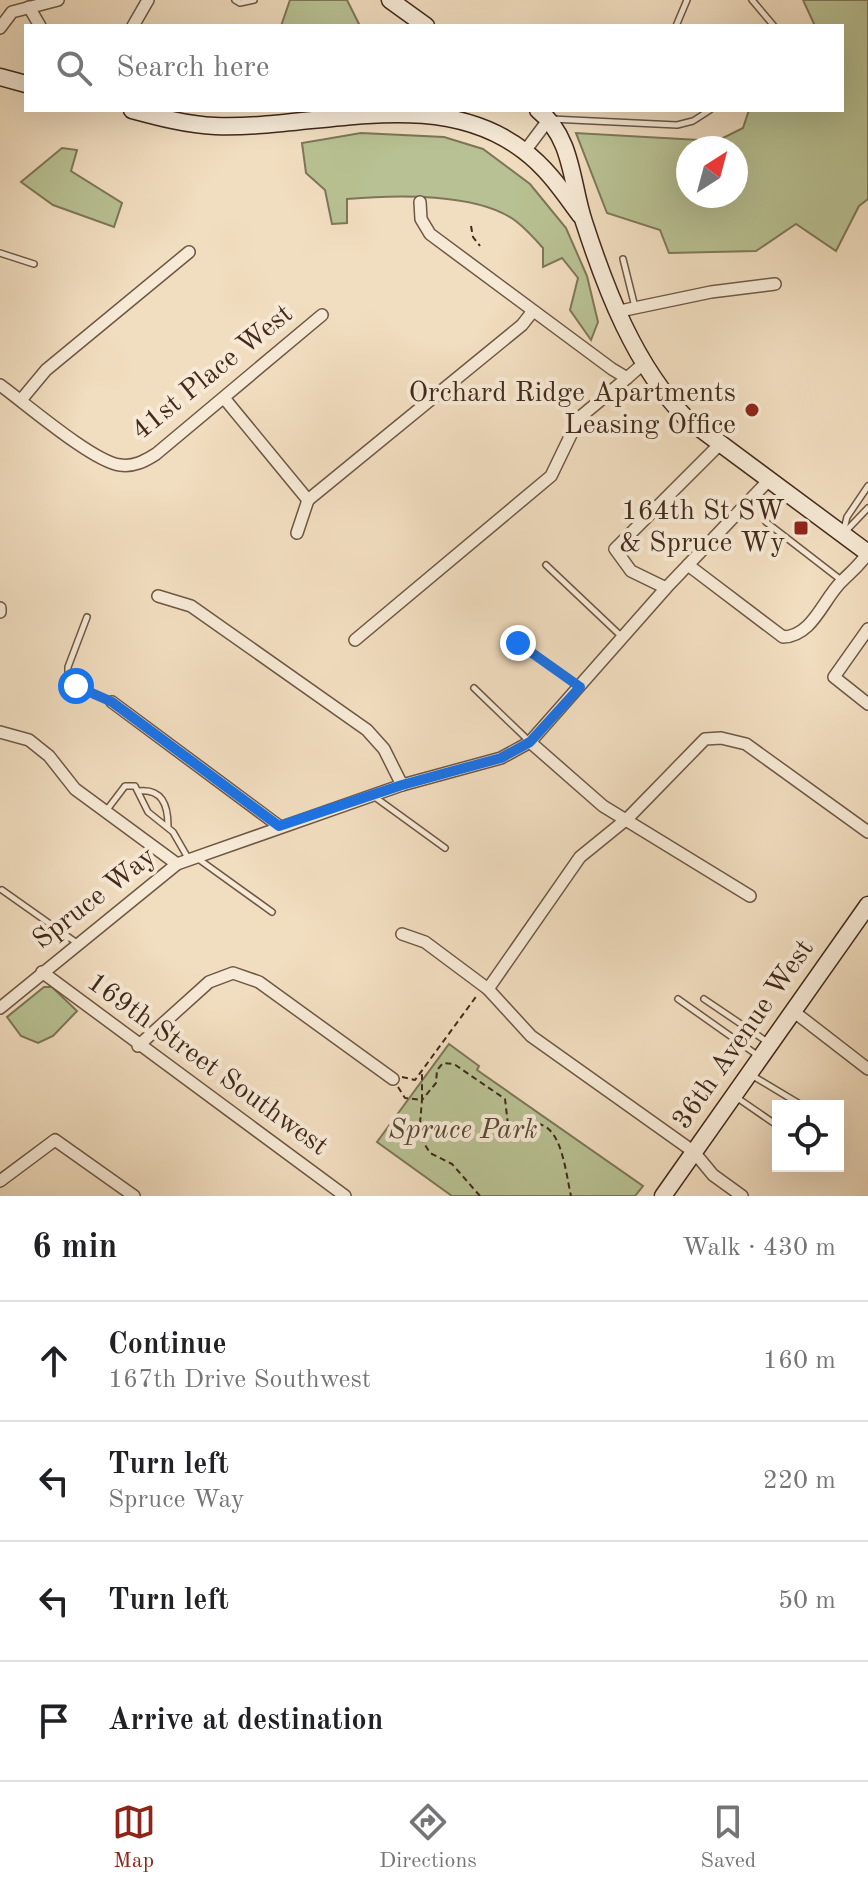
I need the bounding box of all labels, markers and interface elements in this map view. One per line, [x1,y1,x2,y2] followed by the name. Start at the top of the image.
[24,24,844,112] search box
[52,46,96,90] icon: search
[116,53,270,83] text: Search here
[676,136,748,208] north arrow
[127,300,299,446] street label: 41st Place West
[408,380,736,440] place label: Orchard Ridge Apartments Leasing Office
[743,401,761,419] marker: Orchard Ridge Apartments Leasing Office
[619,498,785,558] place label: 164th St SW & Spruce Wy
[792,519,810,537] marker: 164th St SW & Spruce Wy
[500,625,536,661] route end
[58,668,94,704] route start
[28,843,162,955] street label: Spruce Way
[668,935,820,1135] street label: 36th Avenue West
[81,968,333,1162] street label: 169th Street Southwest
[772,1100,844,1172] map controls
[772,1100,844,1172] button: locate
[388,1117,538,1145] park label: Spruce Park
[32,1231,117,1265] text: 6 min
[682,1235,836,1261] text: Walk · 430 m
[108,1330,227,1360] text: Continue
[32,1339,76,1383] icon: ahead
[763,1348,836,1374] text: 160 m
[108,1367,371,1393] text: 167th Drive Southwest
[108,1450,229,1480] text: Turn left
[32,1459,76,1503] icon: left
[763,1468,836,1494] text: 220 m
[108,1487,245,1513] text: Spruce Way
[32,1579,76,1623] icon: left
[108,1586,229,1616] text: Turn left
[778,1588,836,1614] text: 50 m
[32,1699,76,1743] icon: arrive
[108,1706,383,1736] text: Arrive at destination
[112,1800,156,1875] tab: Map
[379,1800,477,1875] tab: Directions
[700,1800,756,1875] tab: Saved

